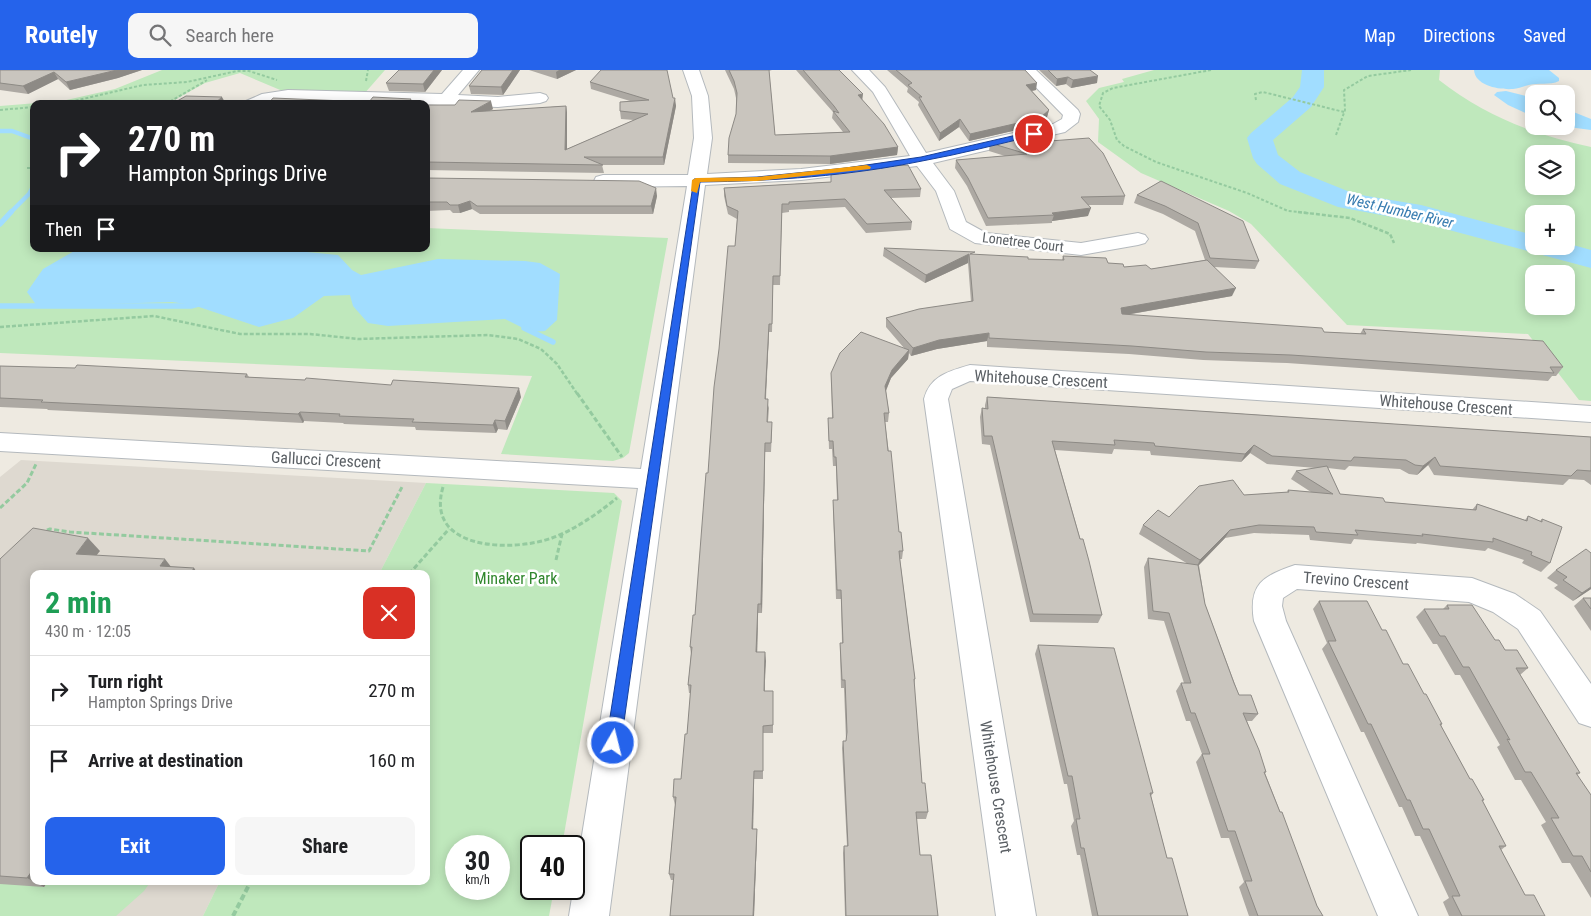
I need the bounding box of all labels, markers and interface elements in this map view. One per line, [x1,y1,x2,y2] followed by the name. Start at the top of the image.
[128,13,478,58] search box
[25,21,98,49] text: Routely
[146,21,174,49] icon: search
[186,24,274,47] text: Search here
[1364,25,1395,46] text: Map
[1423,25,1495,46] text: Directions
[1523,25,1566,46] text: Saved
[1525,85,1575,315] map controls
[1525,85,1575,135] button: search
[1013,113,1055,155] pin
[128,119,215,160] text: 270 m
[45,120,110,185] icon: right
[1020,120,1048,148] icon: arrive
[1525,145,1575,195] button: layers
[128,161,327,186] text: Hampton Springs Drive
[1345,190,1456,232] water label: West Humber River
[1525,205,1575,255] button: +
[92,215,120,243] icon: arrive
[45,218,82,241] text: Then
[981,229,1065,255] street label: Lonetree Court
[1525,265,1575,315] button: −
[974,366,1109,392] street label: Whitehouse Crescent
[1379,391,1514,419] street label: Whitehouse Crescent
[270,448,382,472] street label: Gallucci Crescent
[1303,568,1410,594] street label: Trevino Crescent
[475,569,558,588] park label: Minaker Park
[45,585,112,620] text: 2 min
[363,587,415,639] button: close
[45,622,131,641] text: 430 m · 12:05
[88,670,163,693] text: Turn right
[45,677,73,705] icon: right
[368,679,415,702] text: 270 m
[88,693,233,712] text: Hampton Springs Drive
[586,716,638,768] position arrow
[976,719,1016,855] street label: Whitehouse Crescent
[45,747,73,775] icon: arrive
[88,749,243,772] text: Arrive at destination
[368,749,415,772] text: 160 m
[45,817,225,875] button: Exit
[235,817,415,875] button: Share
[520,835,585,900] speed limit sign: 40
[465,847,490,876] text: 30
[465,873,490,887] text: km/h

